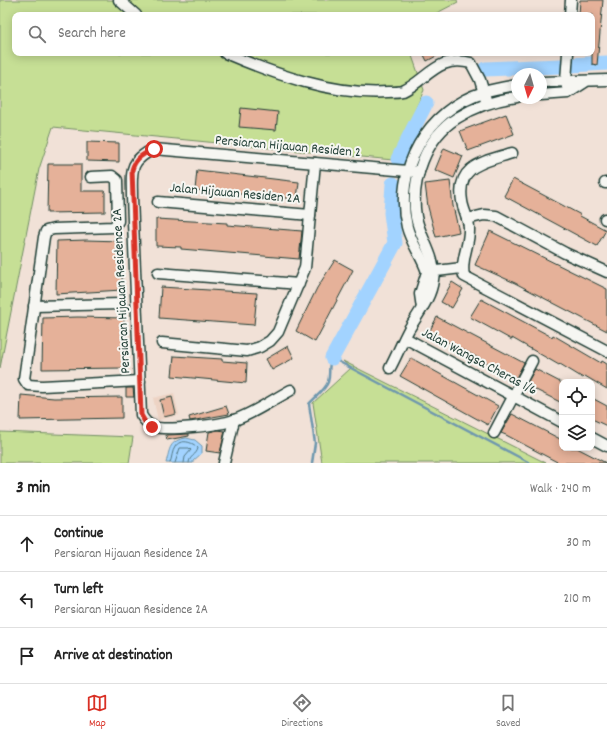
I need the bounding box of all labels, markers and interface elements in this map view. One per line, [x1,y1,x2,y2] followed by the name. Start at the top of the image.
[12,12,595,56] search box
[26,23,48,45] icon: search
[58,23,126,45] text: Search here
[511,68,547,104] north arrow
[214,131,362,163] street label: Persiaran Hijauan Residen 2
[145,140,163,158] route start
[169,178,302,210] street label: Jalan Hijauan Residen 2A
[108,207,136,374] street label: Persiaran Hijauan Residence 2A
[418,323,540,401] street label: Jalan Wangsa Cheras 1/6
[559,379,595,451] map controls
[559,379,595,415] button: locate
[559,415,595,451] button: layers
[143,418,161,436] route end
[16,477,50,501] text: 3 min
[530,480,591,499] text: Walk · 240 m
[54,523,103,545] text: Continue
[16,533,38,555] icon: ahead
[566,534,591,553] text: 30 m
[54,545,208,564] text: Persiaran Hijauan Residence 2A
[54,579,103,601] text: Turn left
[16,589,38,611] icon: left
[563,590,591,609] text: 210 m
[54,601,208,620] text: Persiaran Hijauan Residence 2A
[16,645,38,667] icon: arrive
[54,645,172,667] text: Arrive at destination
[86,692,108,732] tab: Map
[281,692,323,732] tab: Directions
[496,692,521,732] tab: Saved

